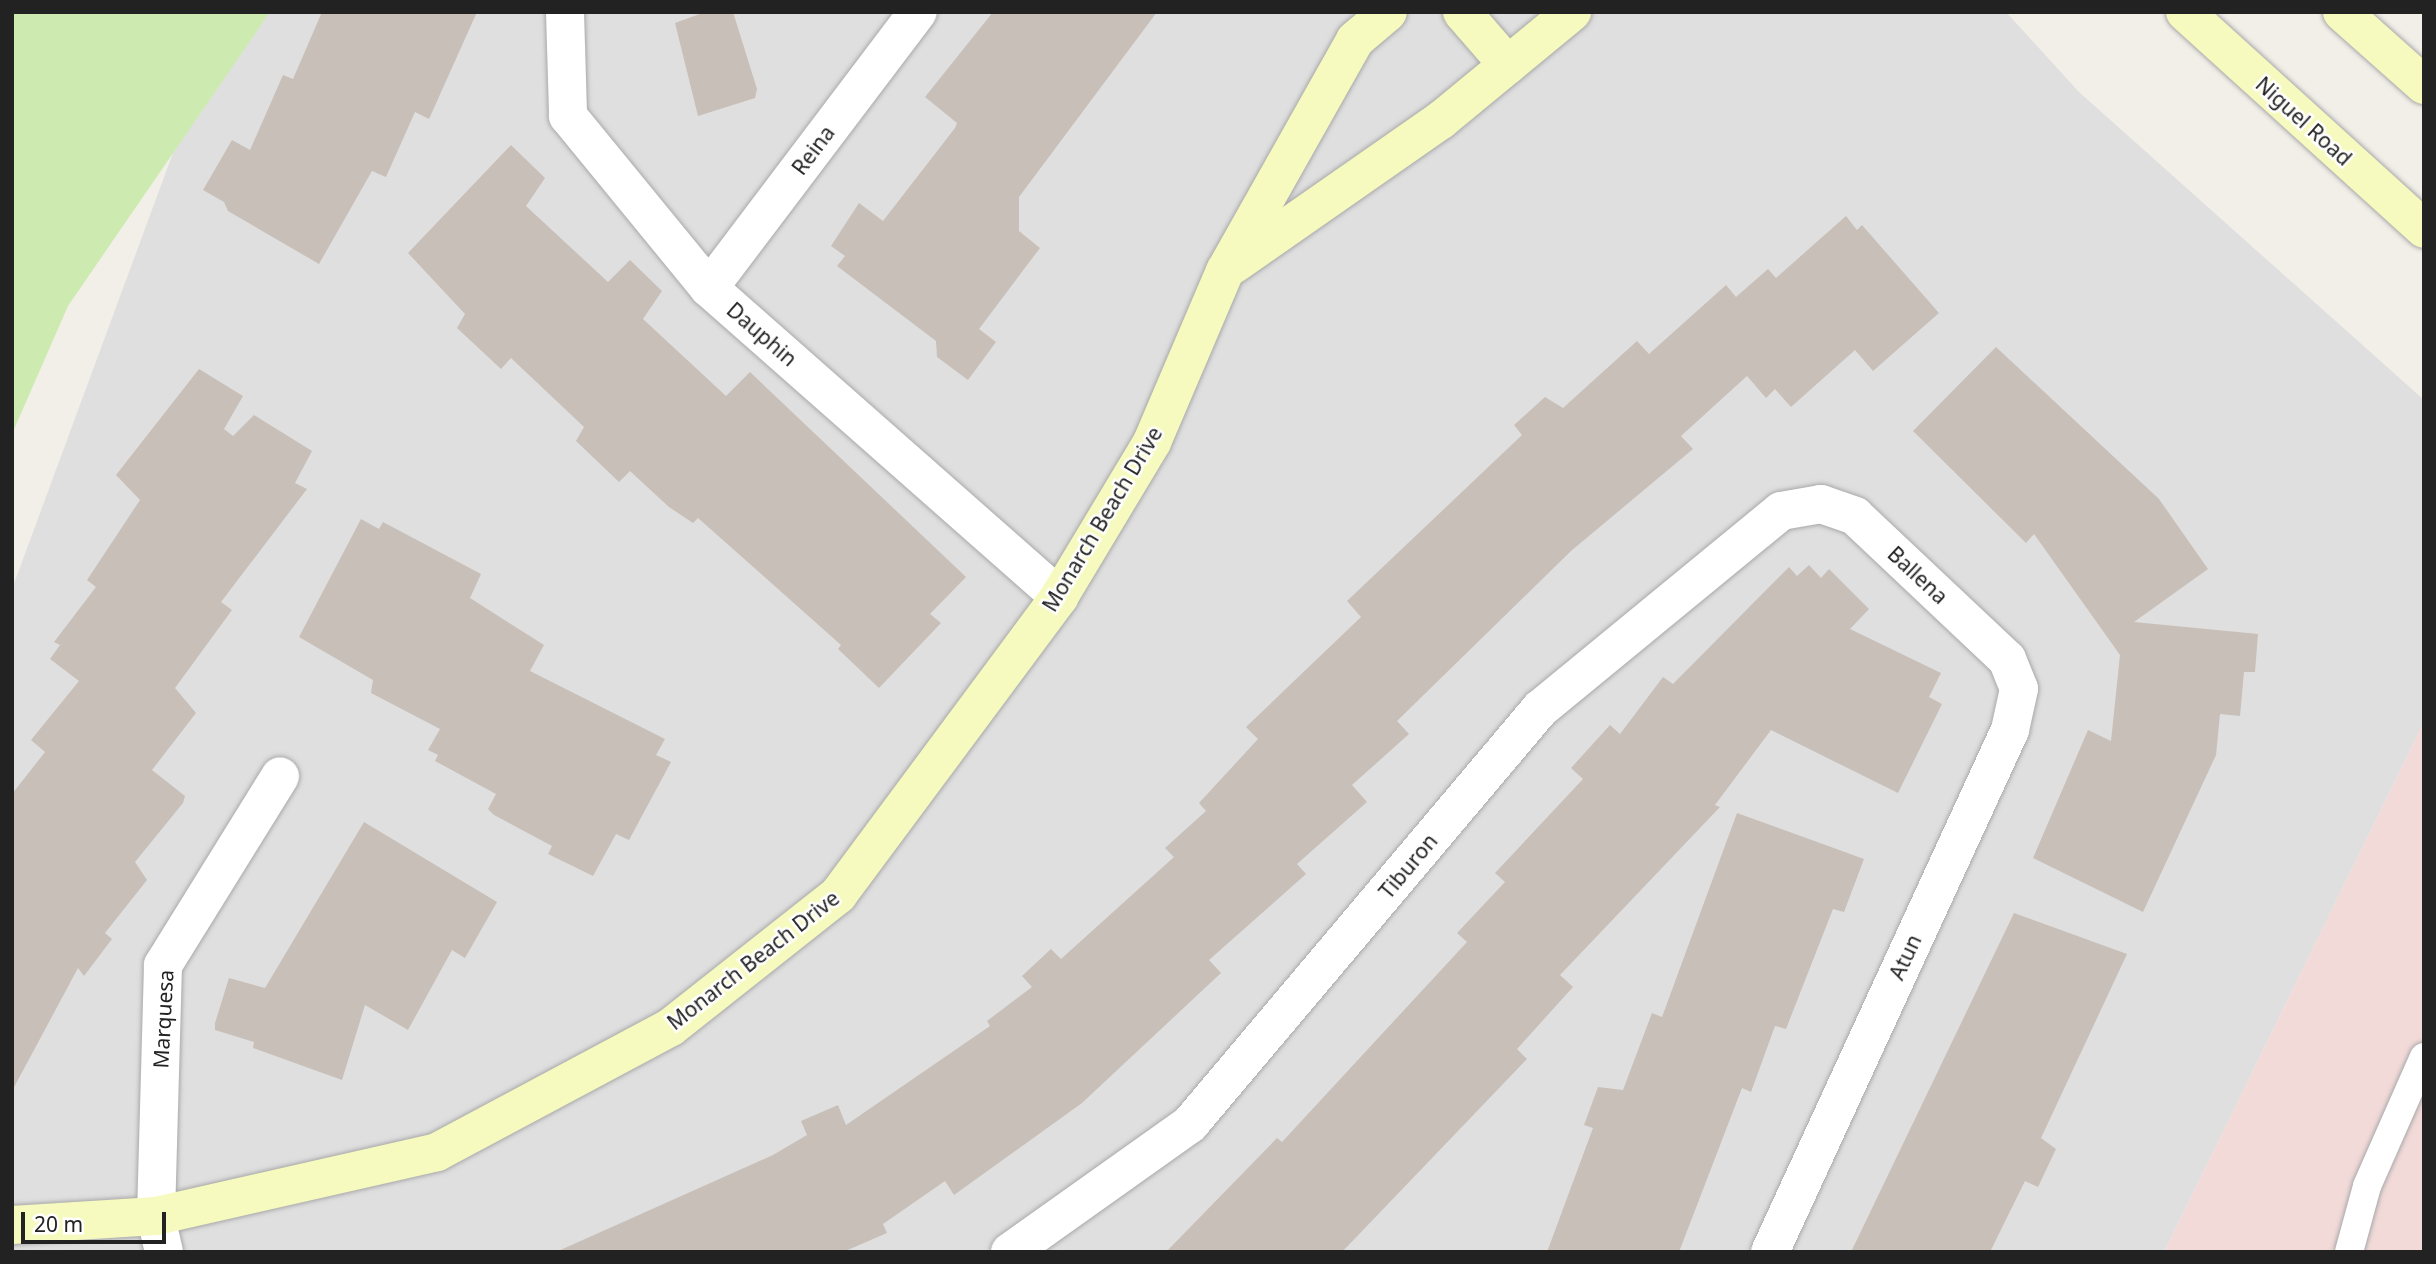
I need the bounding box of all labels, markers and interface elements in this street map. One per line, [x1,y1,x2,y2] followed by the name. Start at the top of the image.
[2251,71,2357,171] street label: Niguel Road
[786,120,840,180] street label: Reina
[722,297,802,371] street label: Dauphin
[1037,422,1167,616] street label: Monarch Beach Drive
[1883,541,1953,609] street label: Ballena
[1374,828,1442,904] street label: Tiburon
[662,885,844,1035] street label: Monarch Beach Drive
[1884,930,1926,984] street label: Atun
[148,969,178,1069] street label: Marquesa
[24,1198,170,1242] scale bar
[34,1210,83,1238] text: 20 m

